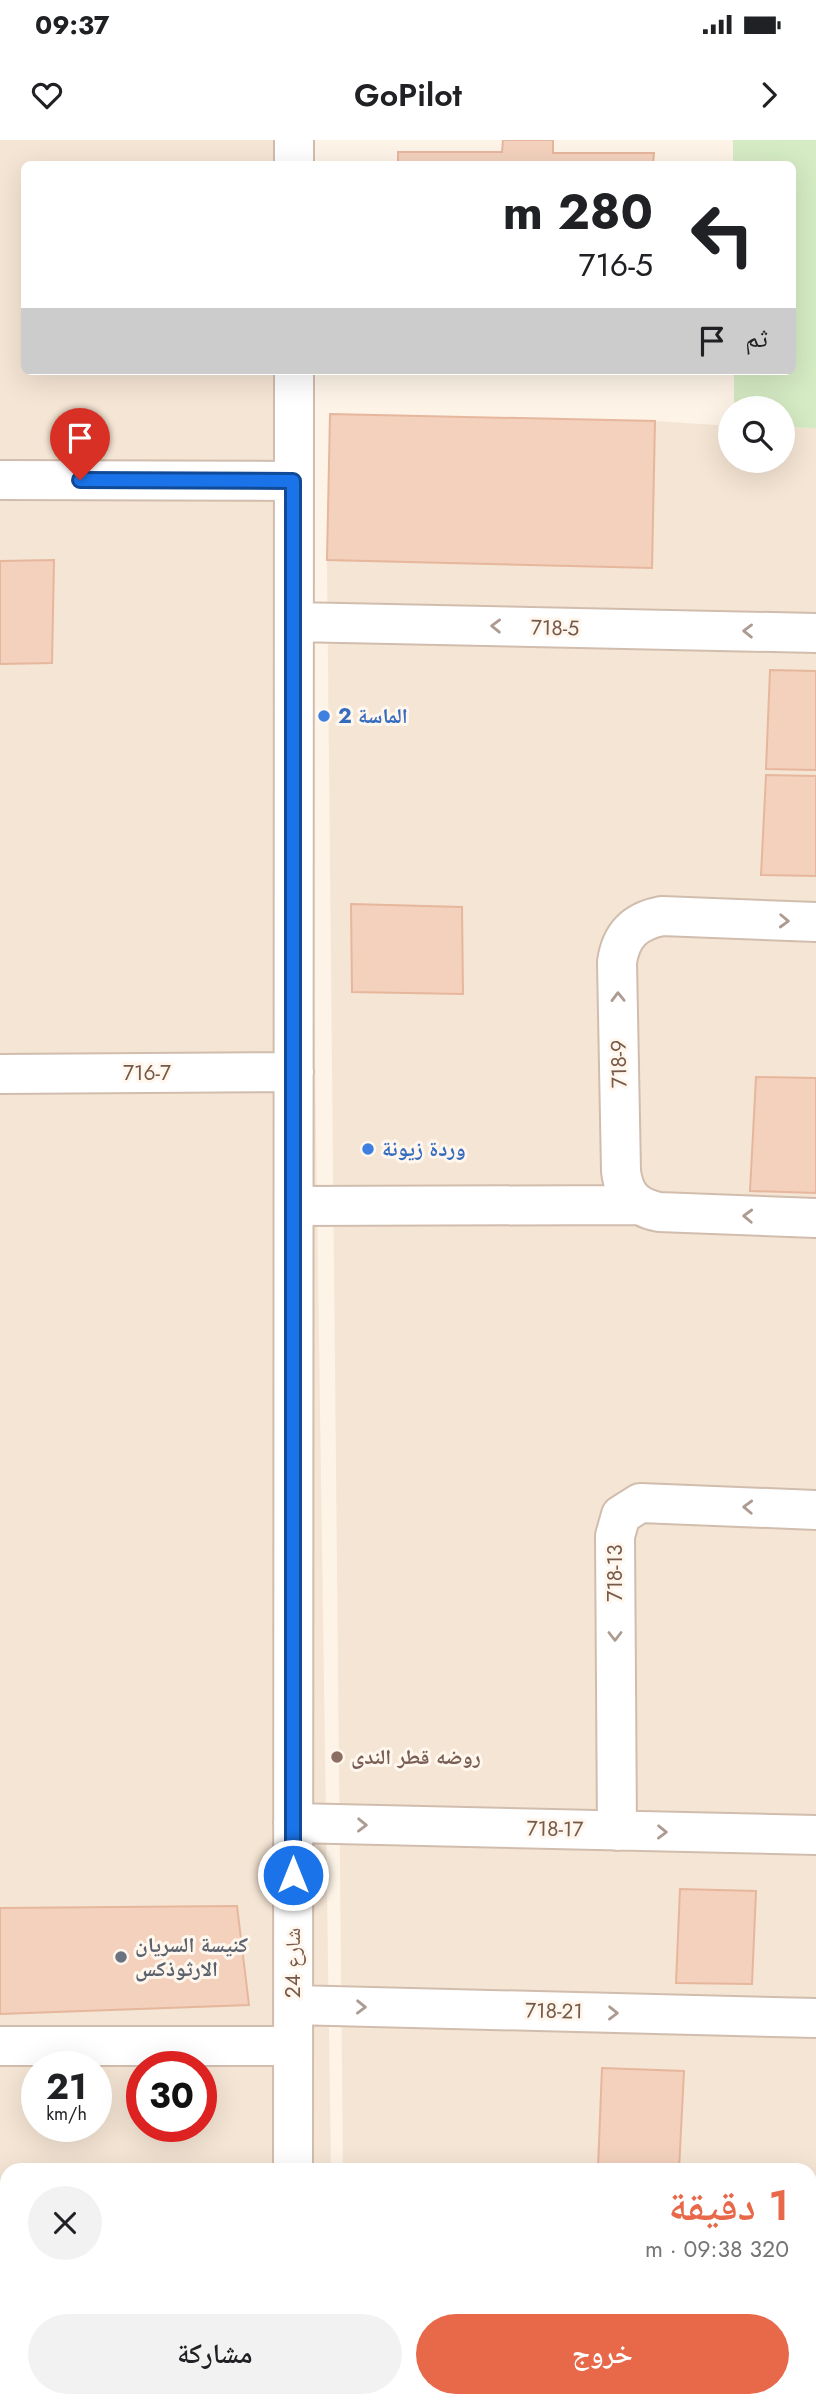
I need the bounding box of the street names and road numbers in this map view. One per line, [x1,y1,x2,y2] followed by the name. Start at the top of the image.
[531,613,579,643] street label: 718-5
[604,1040,634,1088] street label: 718-9
[123,1058,171,1088] street label: 716-7
[600,1544,630,1602] street label: 718-13
[526,1814,584,1844] street label: 718-17
[278,1928,308,1998] street label: شارع 24
[525,1995,583,2027] street label: 718-21

